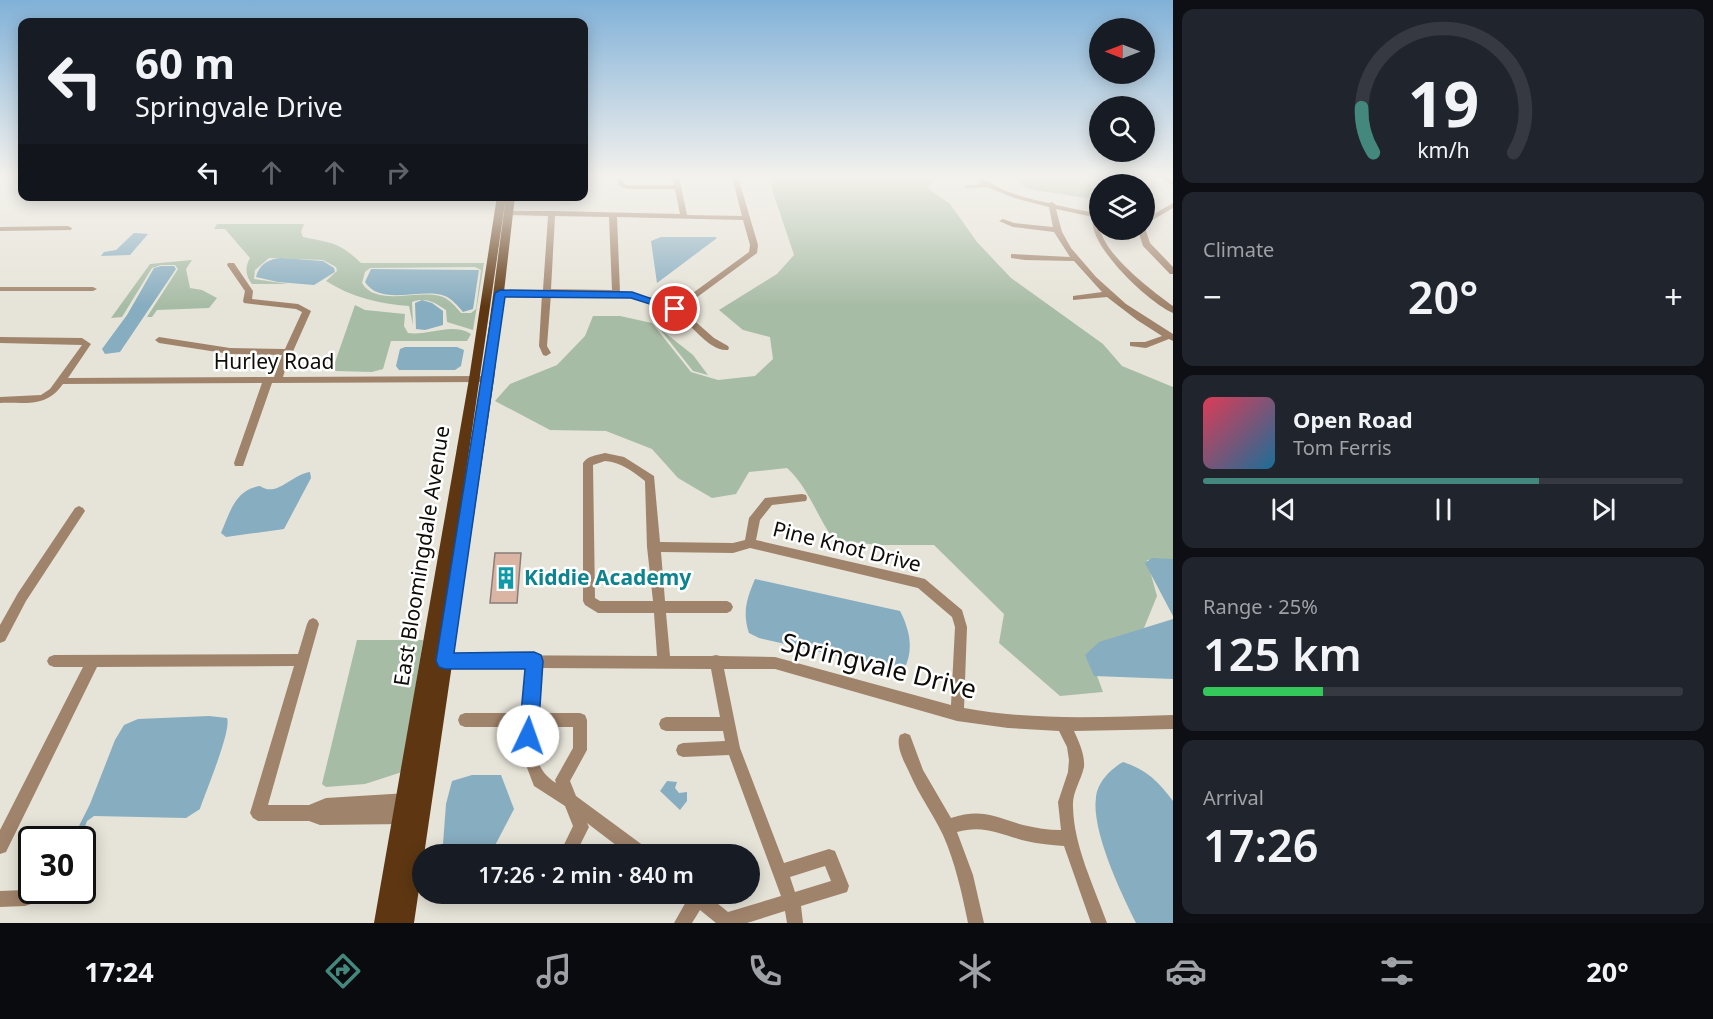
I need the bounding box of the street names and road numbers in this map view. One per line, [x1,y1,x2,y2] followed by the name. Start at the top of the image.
[214,347,334,375] street label: Hurley Road
[387,424,455,688] street label: East Bloomingdale Avenue
[770,514,924,578] street label: Pine Knot Drive
[778,623,981,707] street label: Springvale Drive

